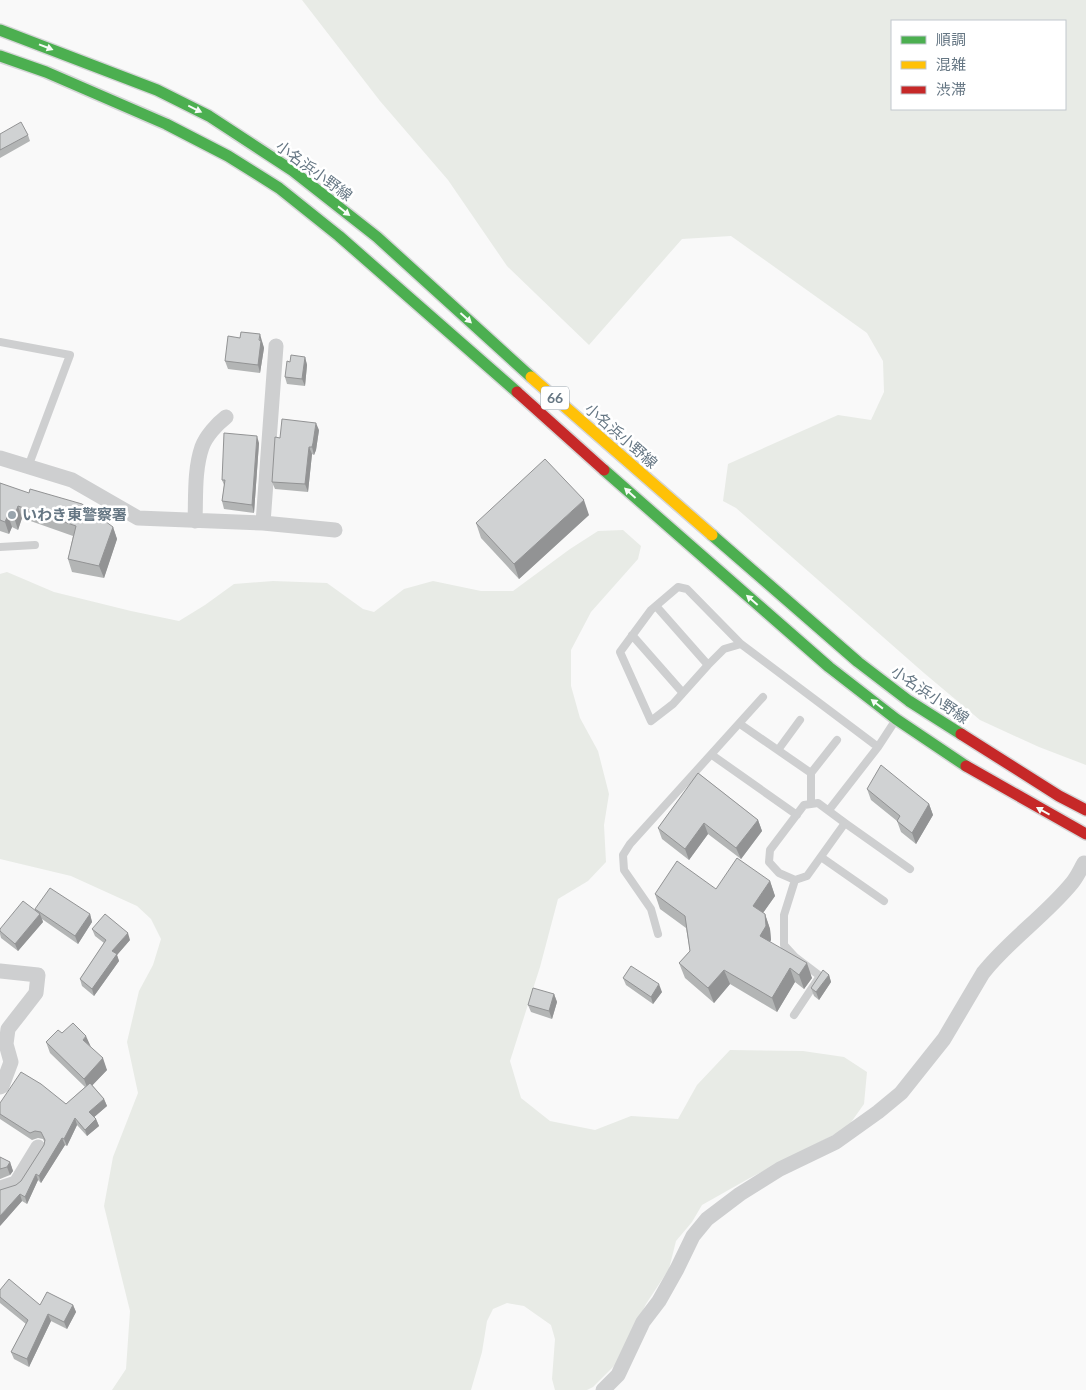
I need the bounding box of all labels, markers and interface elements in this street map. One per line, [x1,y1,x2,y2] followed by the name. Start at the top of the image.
[891,20,1066,110] legend
[936,30,966,48] text: 順調
[38,44,53,51] one-way arrow
[936,55,966,73] text: 混雑
[936,80,966,98] text: 渋滞
[188,105,203,114] one-way arrow
[273,136,356,204] street label: 小名浜小野線
[337,205,350,216] one-way arrow
[460,312,472,324] one-way arrow
[541,386,569,409] road number: 66
[582,399,662,472] street label: 小名浜小野線
[625,487,637,499] one-way arrow
[22,505,127,523] place label: いわき東警察署
[6,509,18,521] marker: いわき東警察署
[747,594,759,606] one-way arrow
[888,662,973,727] street label: 小名浜小野線
[870,699,884,709] one-way arrow
[1036,806,1050,815] one-way arrow

